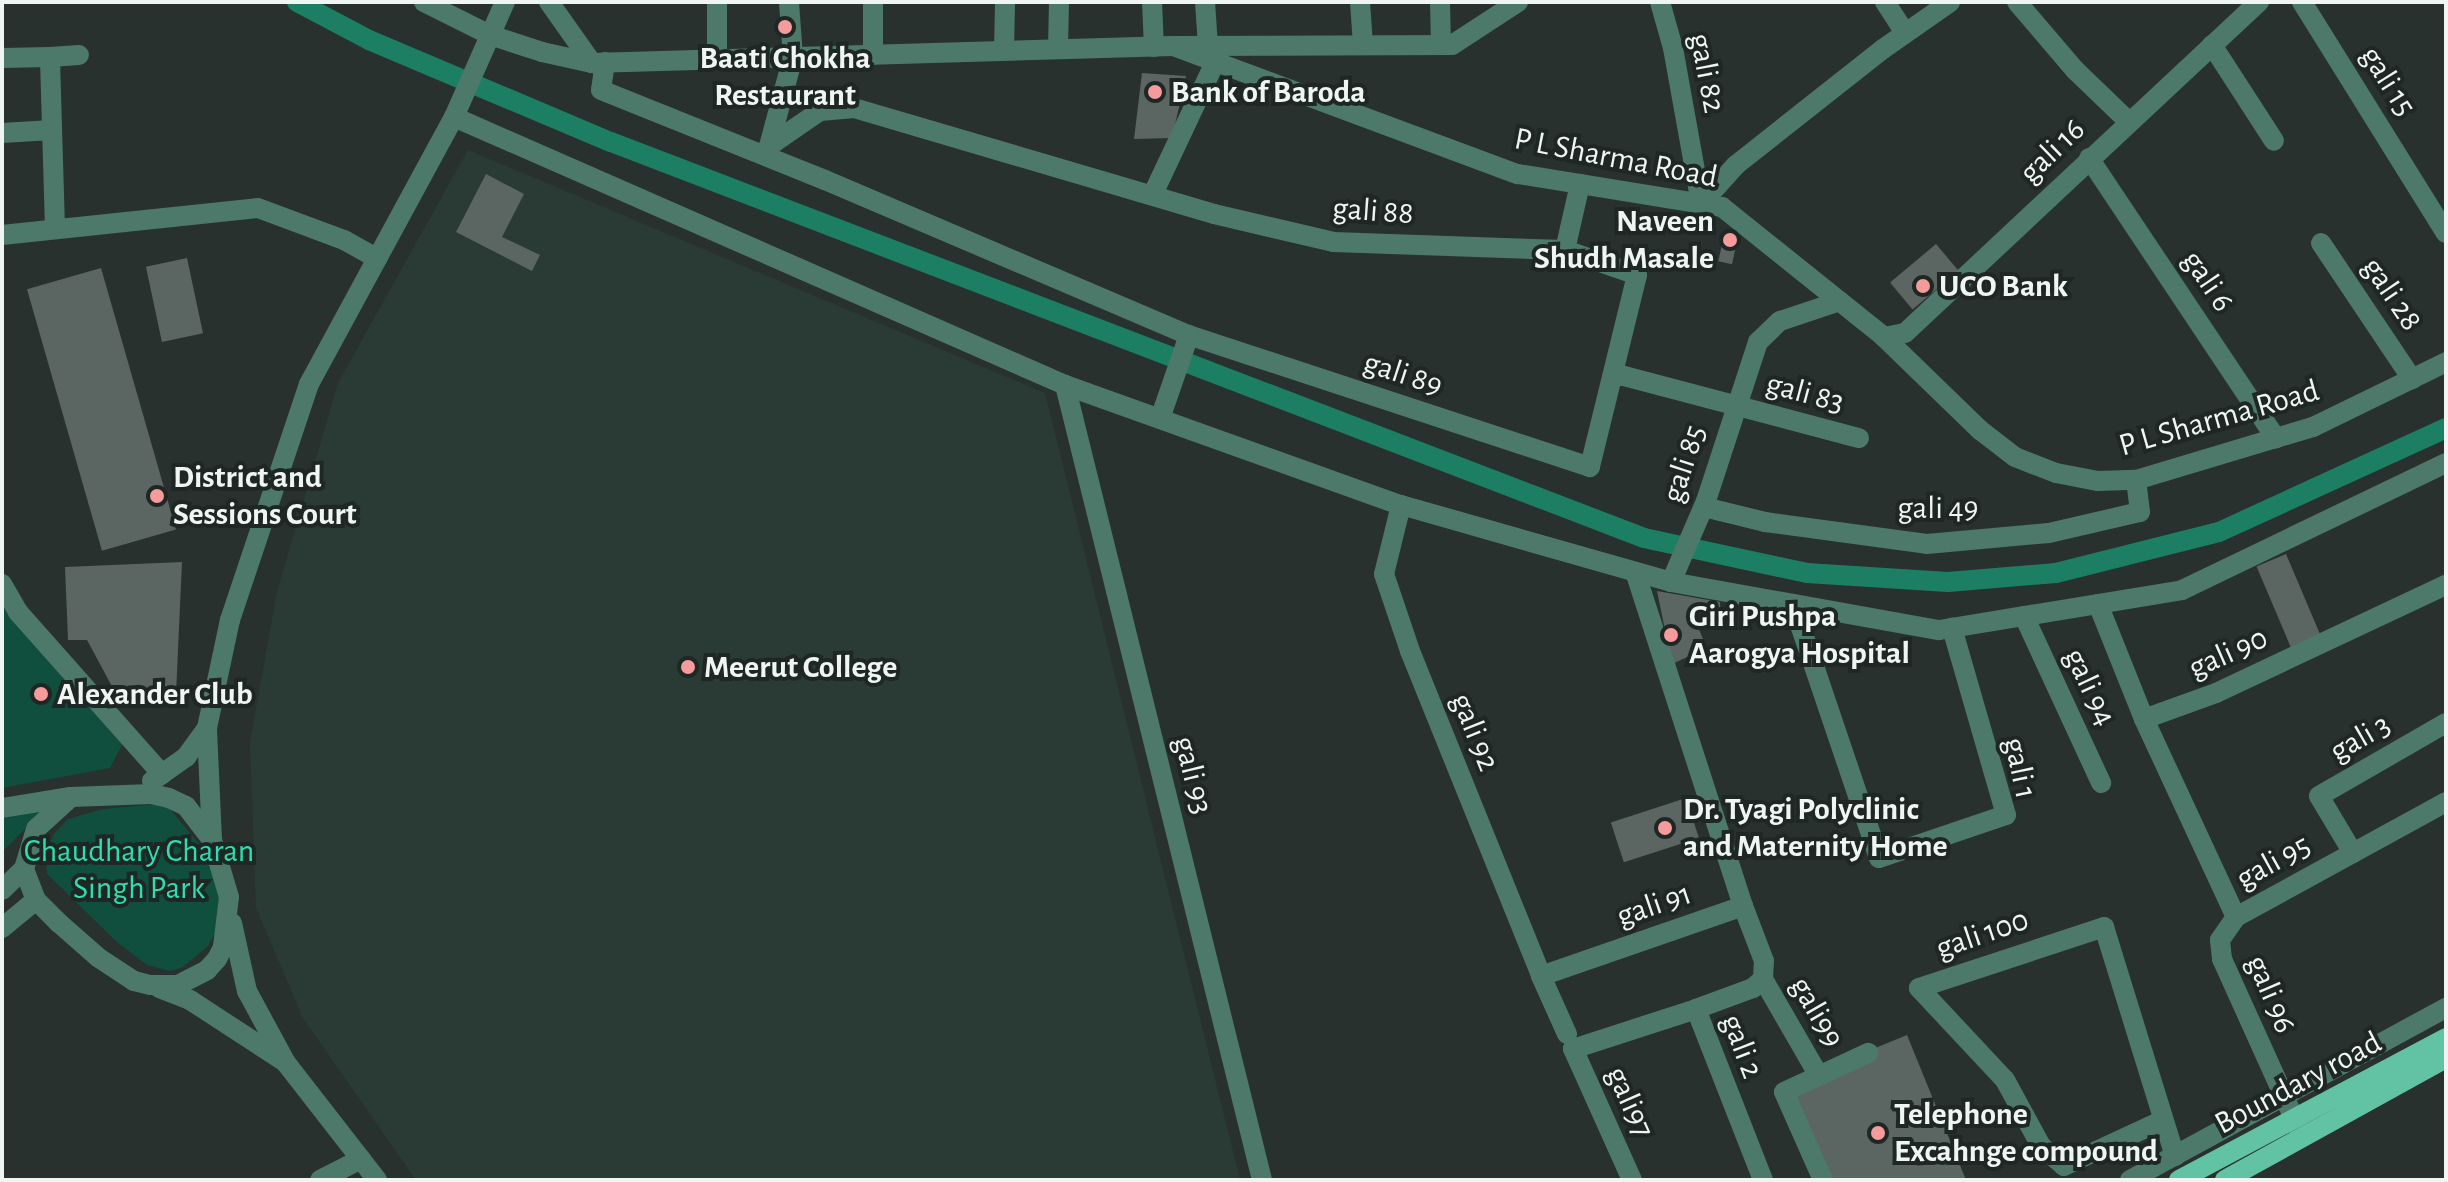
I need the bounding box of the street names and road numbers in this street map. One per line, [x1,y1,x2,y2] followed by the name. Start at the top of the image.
[1680,30,1734,116] street label: gali 82
[2352,39,2424,123] street label: gali 15
[2011,110,2093,192] street label: gali 16
[1511,119,1721,197] street label: P L Sharma Road
[1331,189,1415,233] street label: gali 88
[2174,243,2242,319] street label: gali 6
[2354,250,2430,338] street label: gali 28
[1359,343,1447,405] street label: gali 89
[1762,364,1848,422] street label: gali 83
[2115,371,2323,465] street label: P L Sharma Road
[1653,420,1715,508] street label: gali 85
[1897,489,1979,527] street label: gali 49
[2182,619,2274,687] street label: gali 90
[2055,642,2125,732] street label: gali 94
[1442,687,1508,777] street label: gali 92
[2323,705,2397,771] street label: gali 3
[1165,732,1221,818] street label: gali 93
[1995,734,2045,802] street label: gali 1
[2229,826,2317,898] street label: gali 95
[1611,874,1697,936] street label: gali 91
[1931,900,2033,968] street label: gali 100
[2238,949,2304,1039] street label: gali 96
[1781,970,1853,1054] street label: gali99
[1712,1009,1772,1083] street label: gali 2
[2208,1023,2388,1143] street label: Boundary road
[1597,1060,1663,1144] street label: gali97

